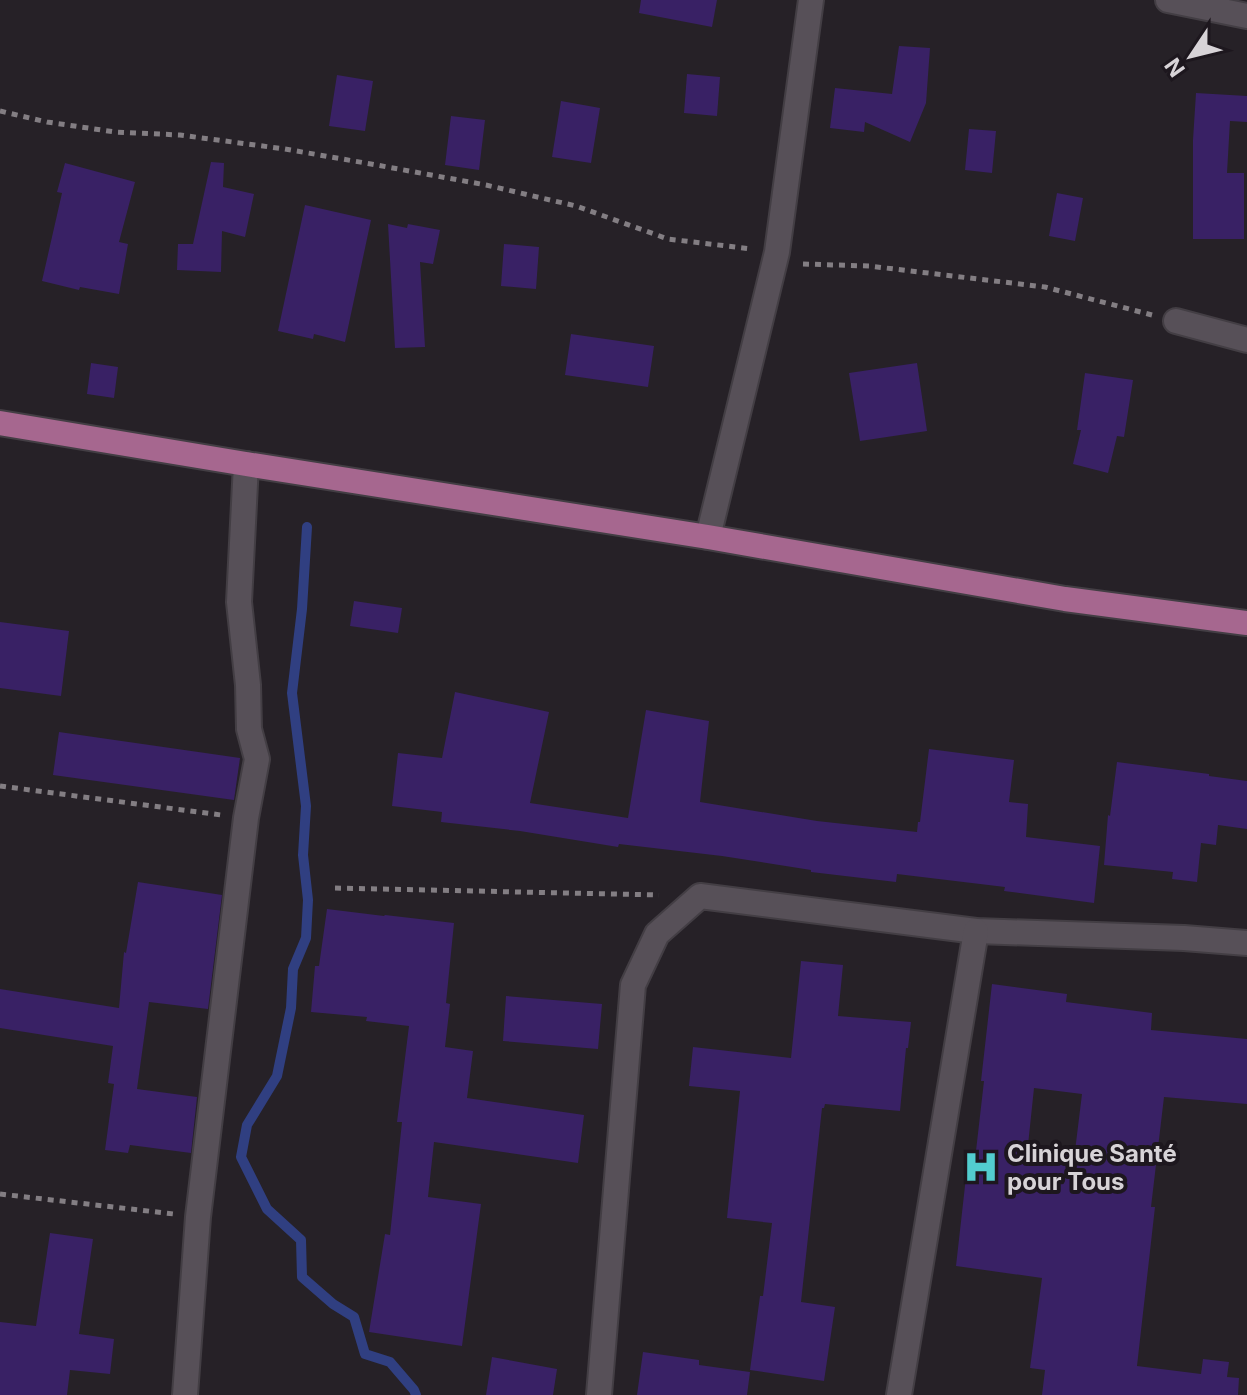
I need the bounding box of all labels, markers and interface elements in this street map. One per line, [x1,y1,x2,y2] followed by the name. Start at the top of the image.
[1151,16,1231,96] north arrow
[1159,53,1190,82] text: N
[1007,1139,1177,1196] place label: Clinique Santé pour Tous
[962,1148,1000,1186] hospital icon: Clinique Santé pour Tous

